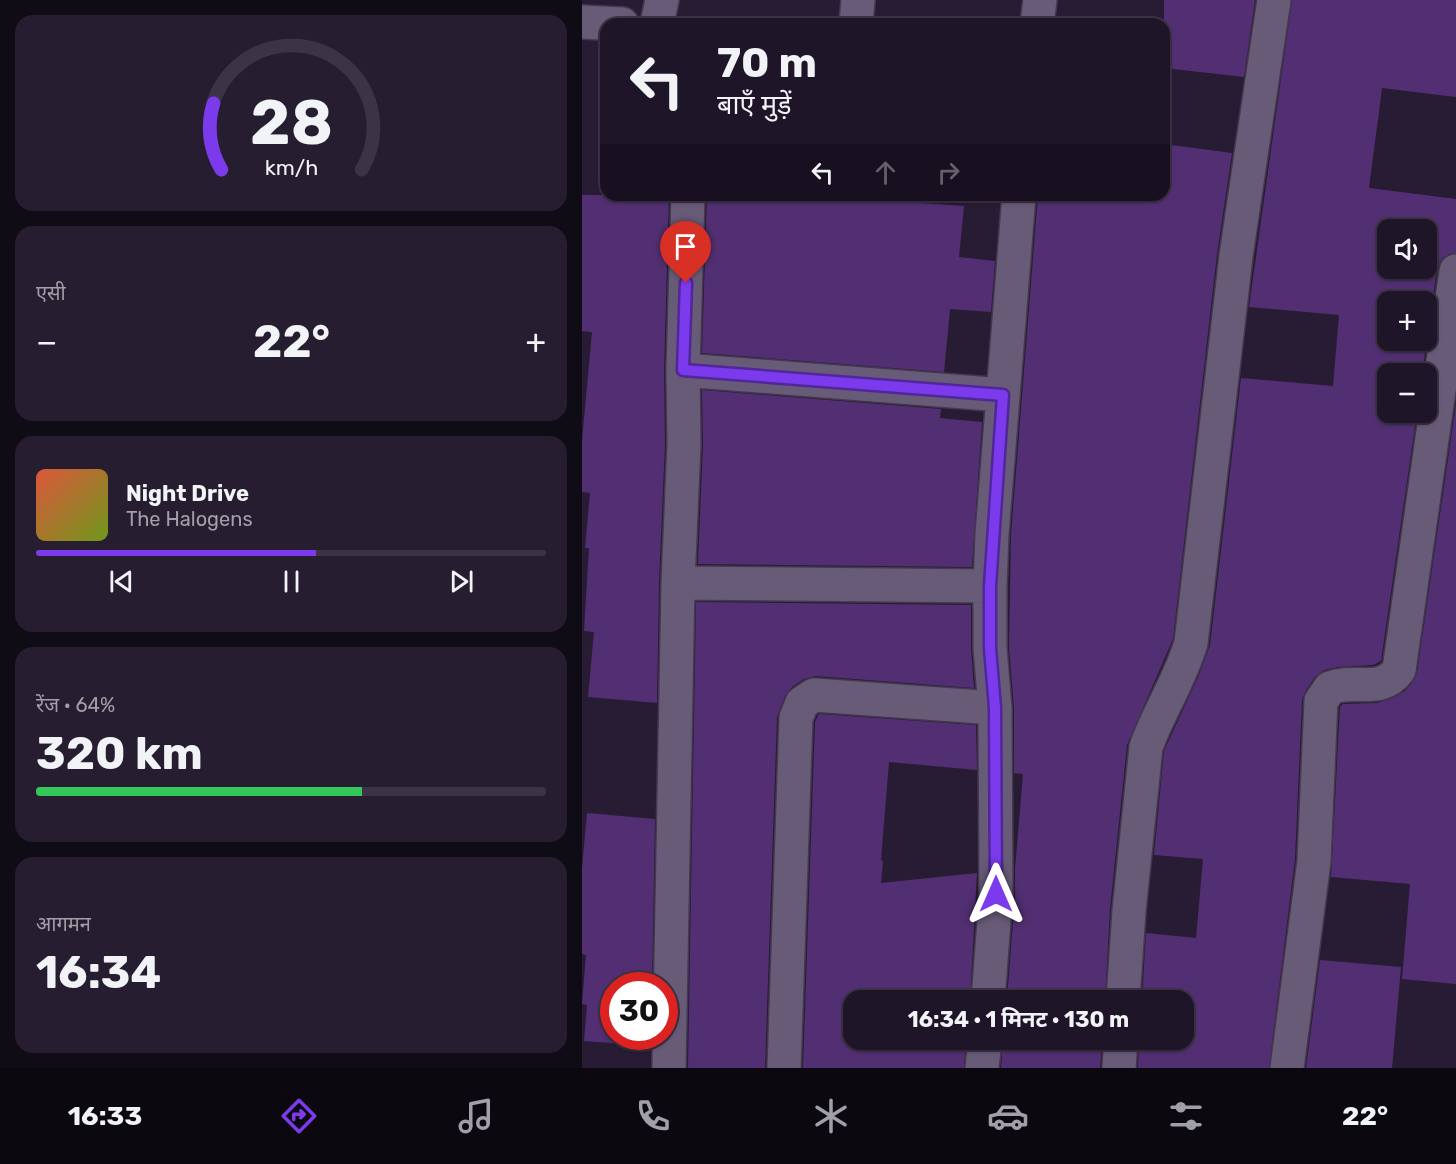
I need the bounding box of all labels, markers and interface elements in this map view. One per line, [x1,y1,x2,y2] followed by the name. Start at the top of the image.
[717,38,817,88] text: 70 m
[618,42,696,120] icon: left
[250,86,332,160] text: 28
[717,89,792,121] text: बाएँ मुड़ें
[264,155,318,180] text: km/h
[806,156,839,189] icon: left
[869,156,902,189] icon: ahead
[932,156,965,189] icon: right
[1377,219,1437,423] map controls
[1377,219,1437,279] button: sound
[660,221,711,283] pin
[669,230,702,263] icon: arrive
[36,281,66,305] text: एसी
[1377,291,1437,351] button: +
[253,315,330,368] text: 22°
[36,322,57,361] text: −
[525,322,546,361] text: +
[1377,363,1437,423] button: −
[126,480,249,507] text: Night Drive
[126,507,253,531] text: The Halogens
[105,565,138,598] icon: previous
[275,565,308,598] icon: pause
[445,565,478,598] icon: next
[36,693,115,717] text: रेंज · 64%
[36,727,203,780] text: 320 km
[964,862,1028,926] position arrow
[36,912,91,936] text: आगमन
[36,946,161,999] text: 16:34
[600,972,678,1050] speed limit sign: 30
[908,1006,1129,1033] text: 16:34 · 1 मिनट · 130 m
[278,1095,320,1137] icon: directions
[455,1095,497,1137] icon: music
[632,1095,674,1137] icon: phone
[810,1095,852,1137] icon: climate
[987,1095,1029,1137] icon: car
[1165,1095,1207,1137] icon: filters
[68,1100,142,1132] text: 16:33
[1342,1100,1388,1132] text: 22°

